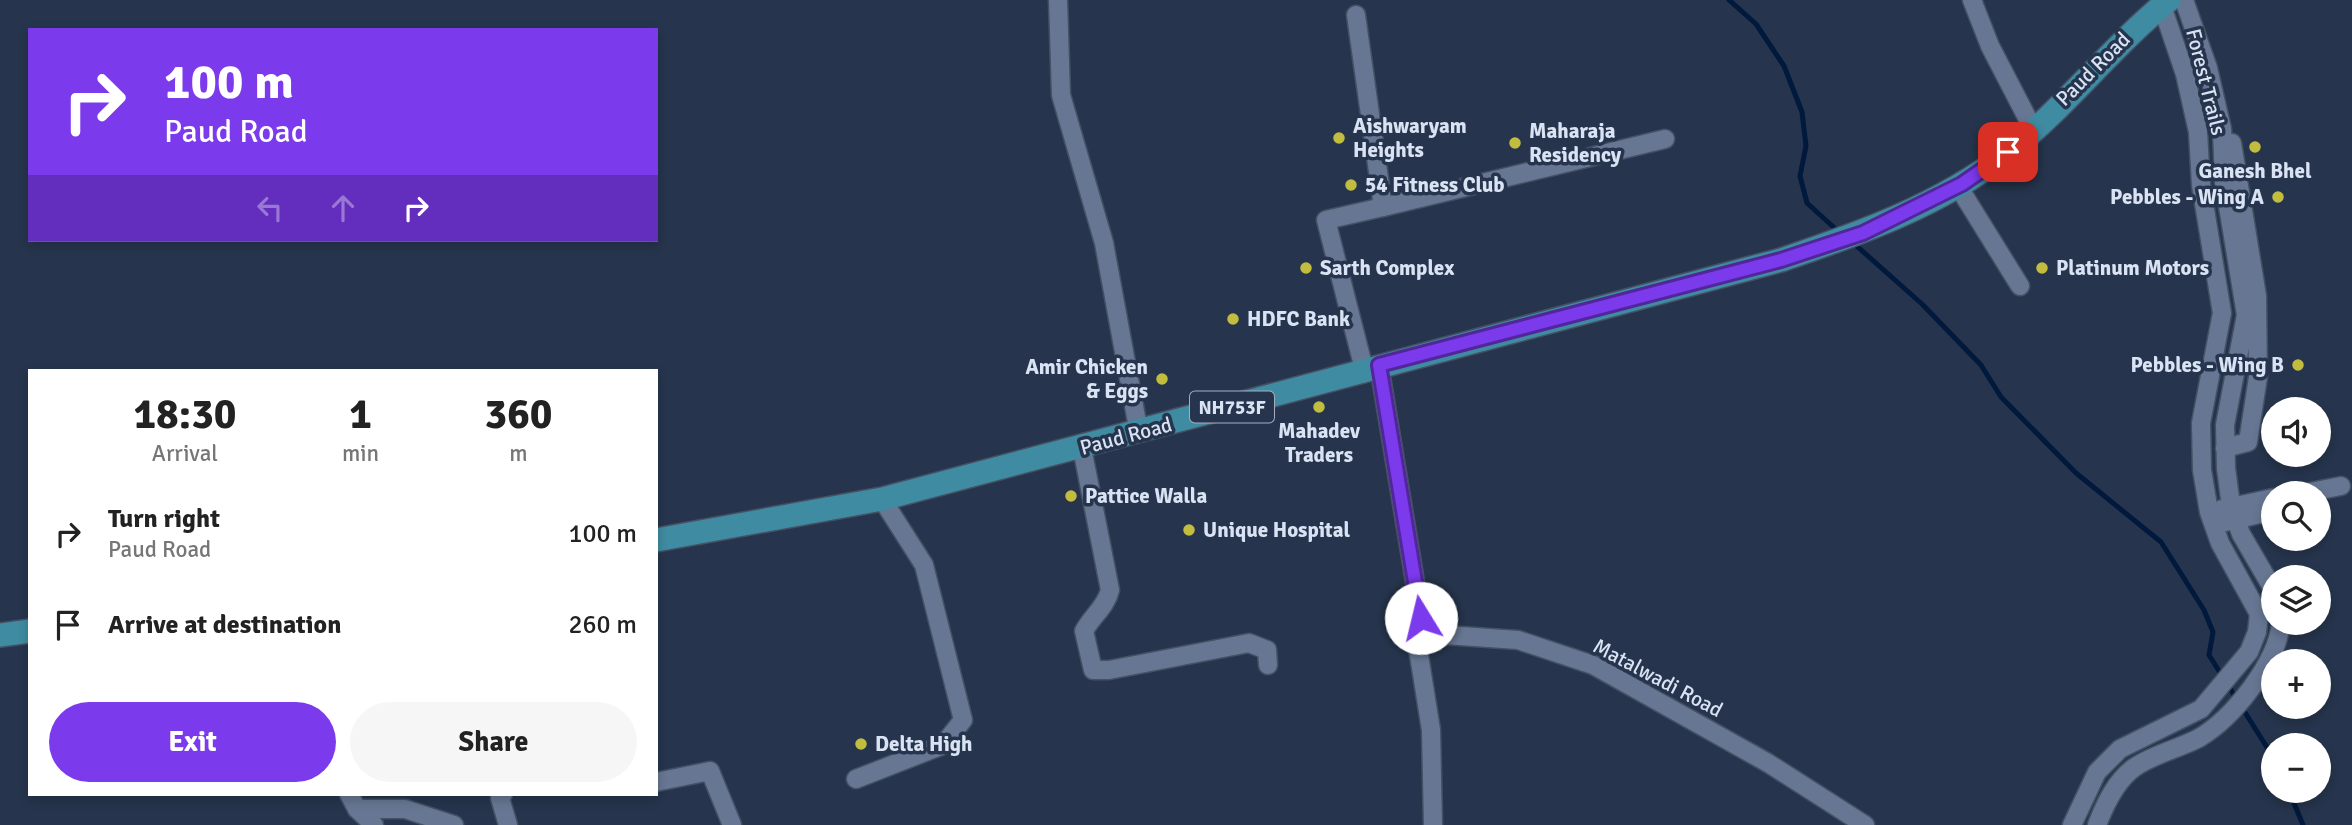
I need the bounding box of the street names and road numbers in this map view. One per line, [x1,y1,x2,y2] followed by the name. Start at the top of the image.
[2050,26,2136,112] street label: Paud Road
[2180,26,2232,138] street label: Forest Trails
[1190,392,1274,422] road number: NH753F
[1077,411,1175,461] street label: Paud Road
[1589,633,1727,723] street label: Matalwadi Road

